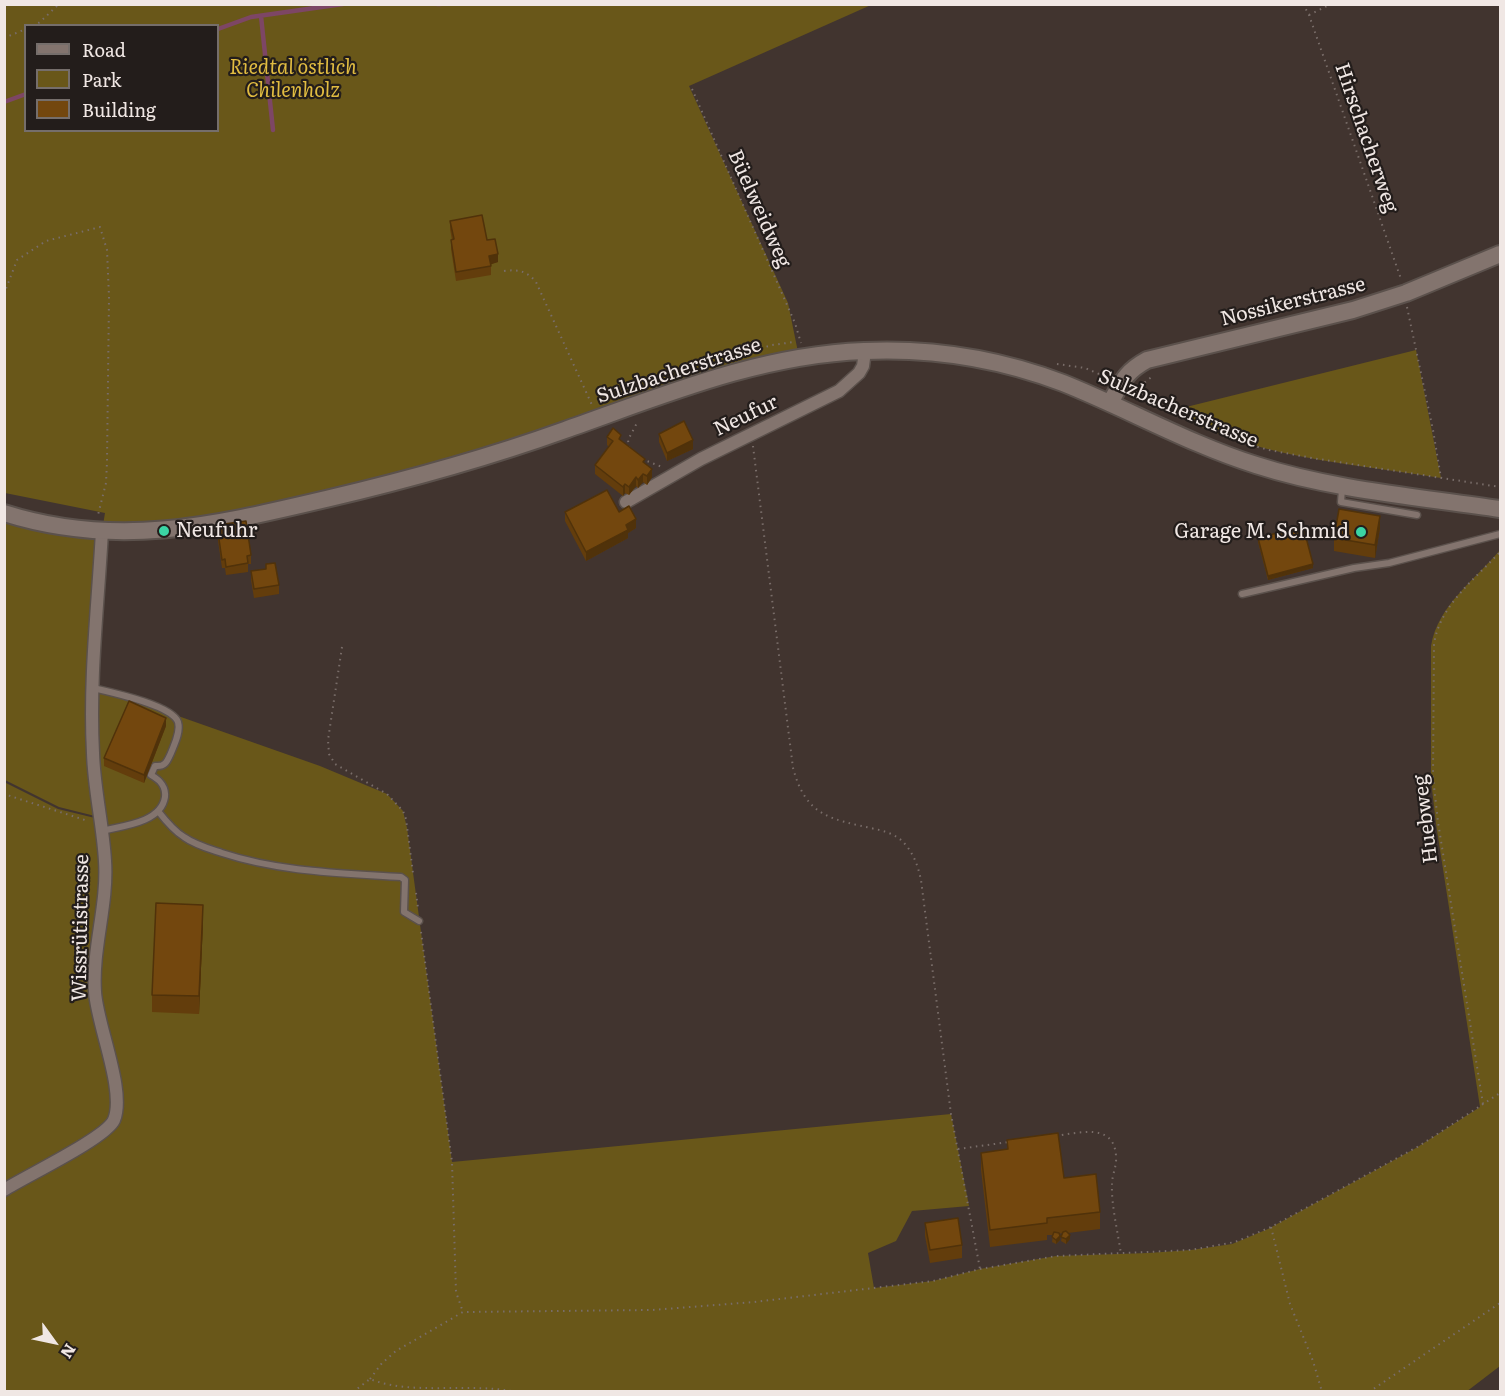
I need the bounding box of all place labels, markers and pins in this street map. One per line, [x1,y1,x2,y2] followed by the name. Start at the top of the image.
[176,519,258,543] place label: Neufuhr
[1174,520,1349,544] place label: Garage M. Schmid
[157,524,171,538] marker: Neufuhr
[1354,525,1368,539] marker: Garage M. Schmid

